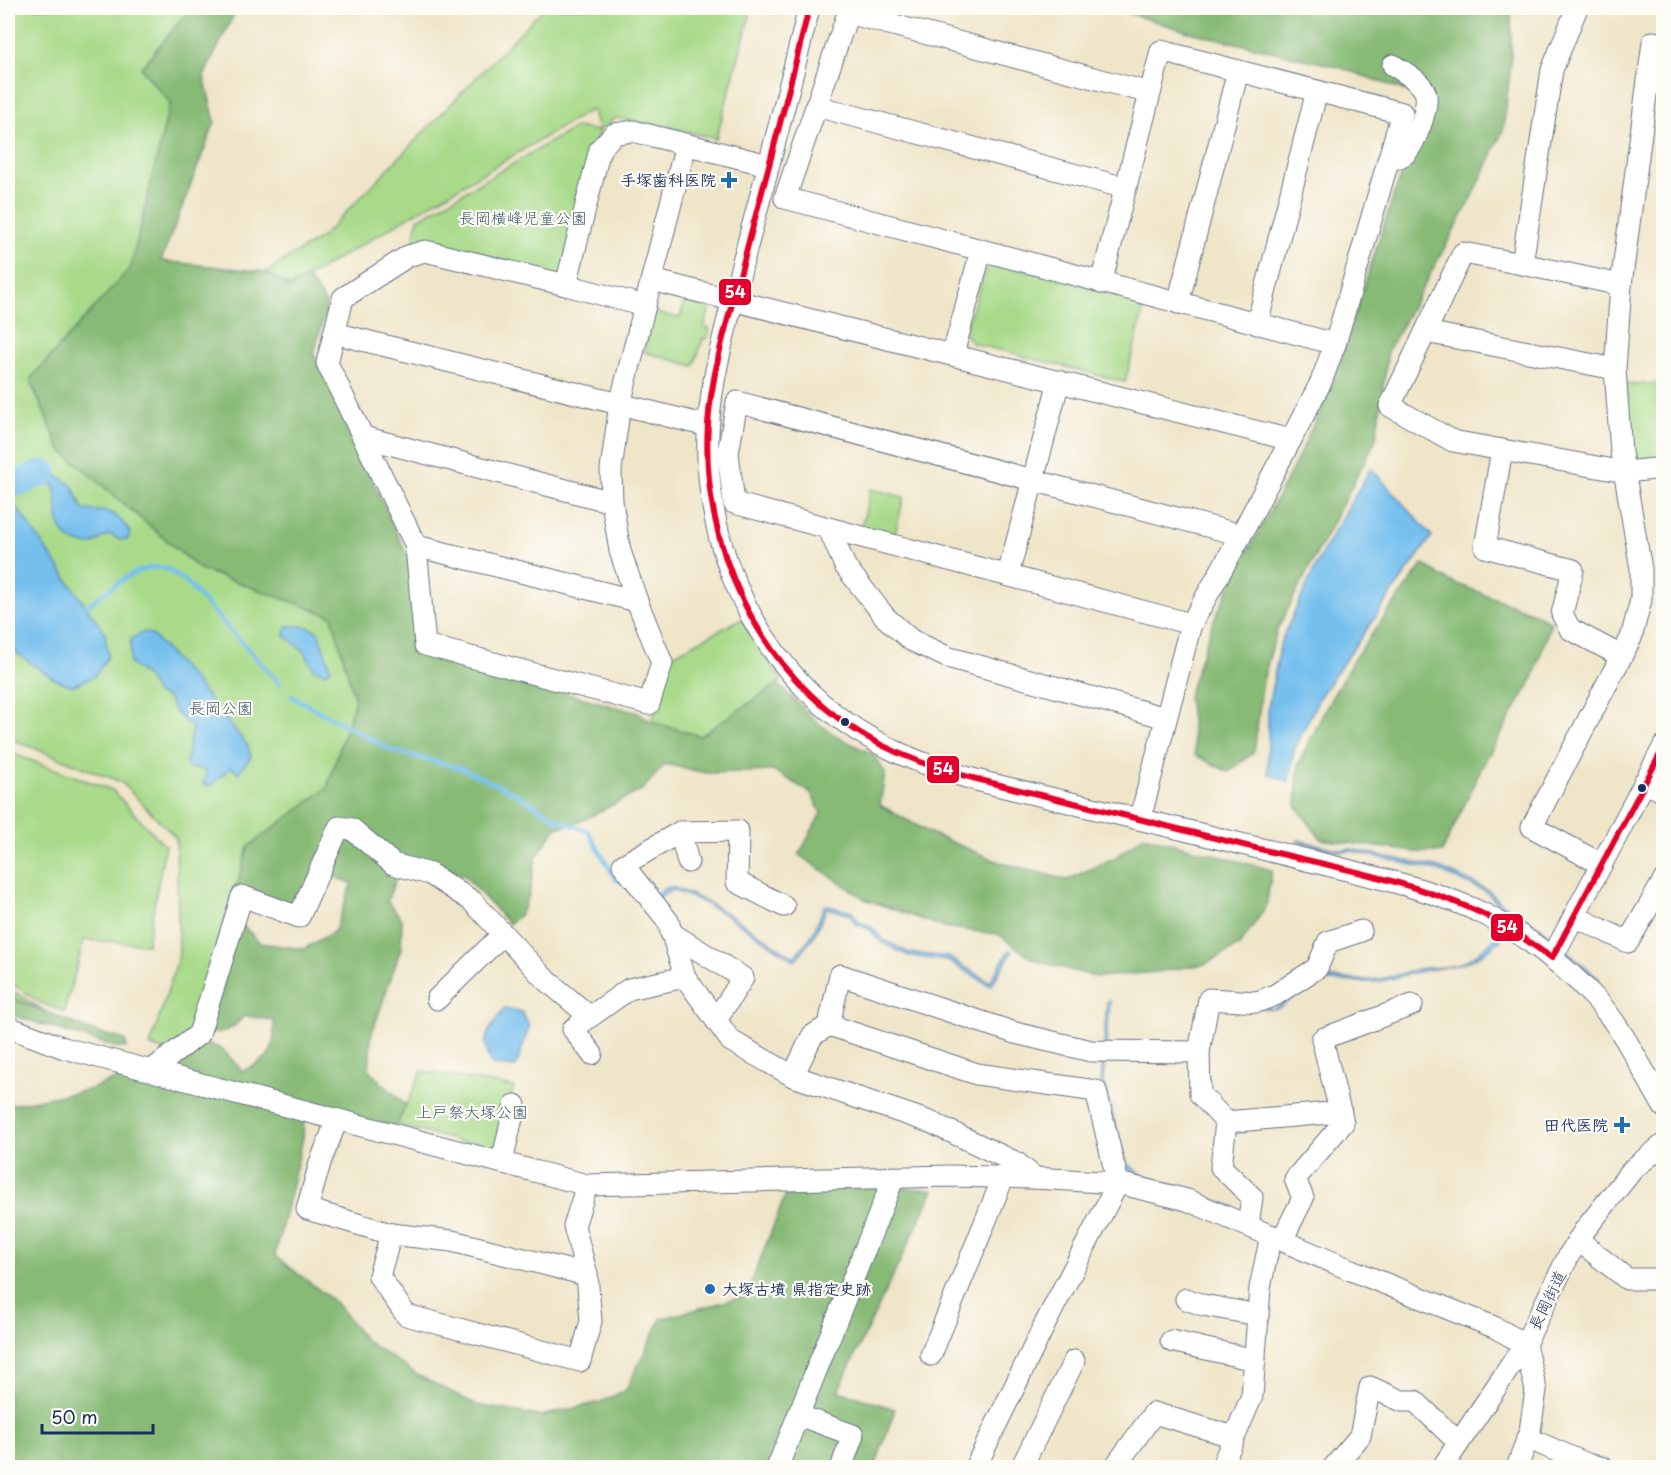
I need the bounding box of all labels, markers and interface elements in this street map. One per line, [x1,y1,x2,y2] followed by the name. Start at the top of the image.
[620,167,716,191] place label: 手塚歯科医院
[720,171,738,189] marker: 手塚歯科医院
[459,205,587,229] park label: 長岡横峰児童公園
[718,278,752,306] line badge: 54
[724,279,746,303] text: 54
[189,695,253,719] park label: 長岡公園
[839,716,851,728] unlabelled marker
[926,755,960,784] line badge: 54
[932,756,954,780] text: 54
[1636,782,1648,794] unlabelled marker
[1490,913,1524,942] line badge: 54
[1496,914,1518,938] text: 54
[416,1099,528,1123] park label: 上戸祭大塚公園
[1544,1112,1608,1136] place label: 田代医院
[1613,1116,1631,1134] marker: 田代医院
[1521,1266,1571,1334] street label: 長岡街道
[722,1276,871,1300] place label: 大塚古墳 県指定史跡
[703,1282,717,1296] marker: 大塚古墳 県指定史跡
[42,1397,153,1435] scale bar
[51,1403,98,1430] text: 50 m

